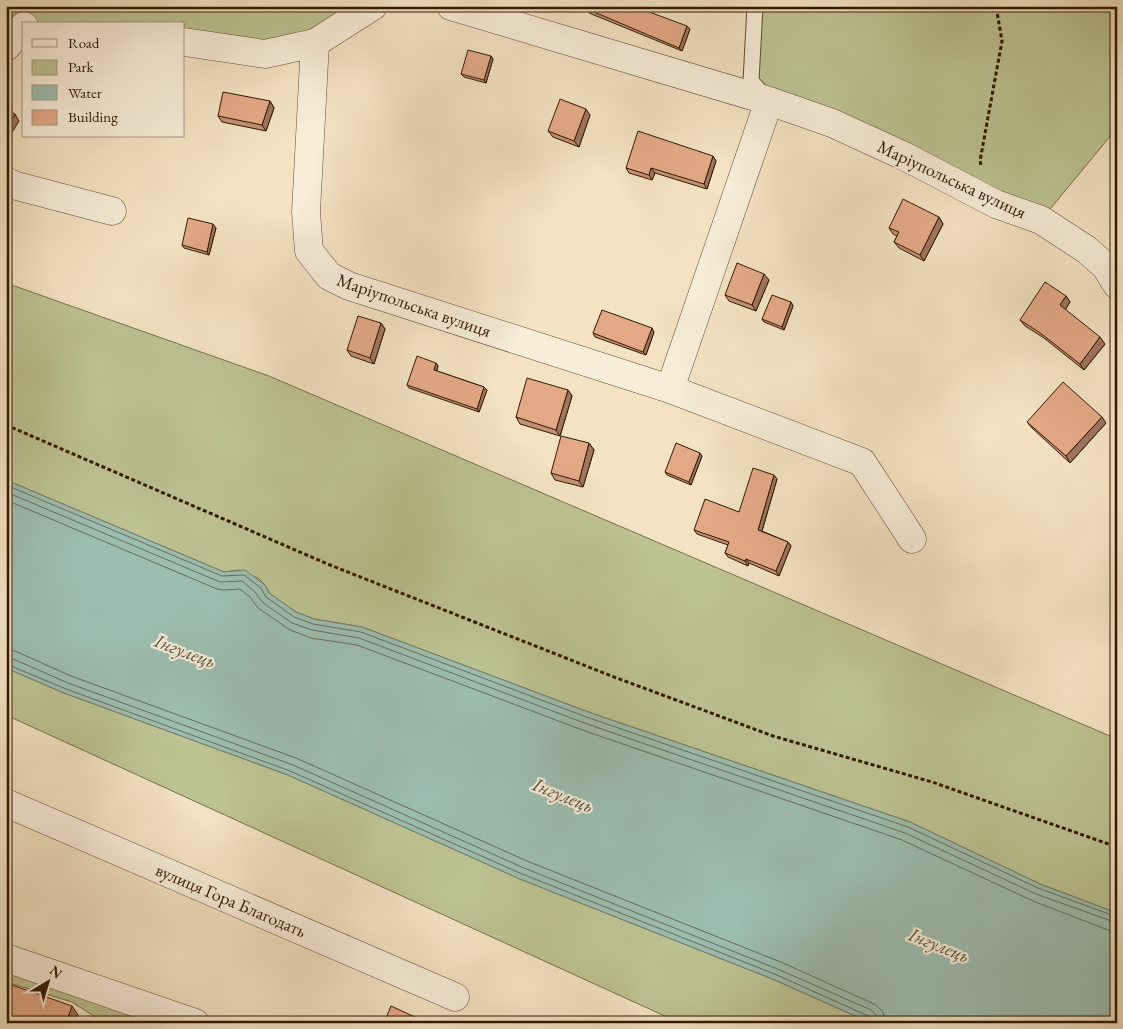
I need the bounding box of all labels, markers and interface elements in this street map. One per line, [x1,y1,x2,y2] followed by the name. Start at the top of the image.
[22,22,185,138] legend
[68,33,100,52] text: Road
[68,57,95,76] text: Park
[68,83,102,102] text: Water
[68,107,118,126] text: Building
[874,134,1030,224] street label: Маріупольська вулиця
[334,268,494,342] street label: Маріупольська вулиця
[150,628,219,674] water label: Інгулець
[528,771,597,819] water label: Інгулець
[152,858,310,942] street label: вулиця Гора Благодать
[904,921,973,969] water label: Інгулець
[22,956,72,1006] north arrow
[46,961,67,983] text: N

